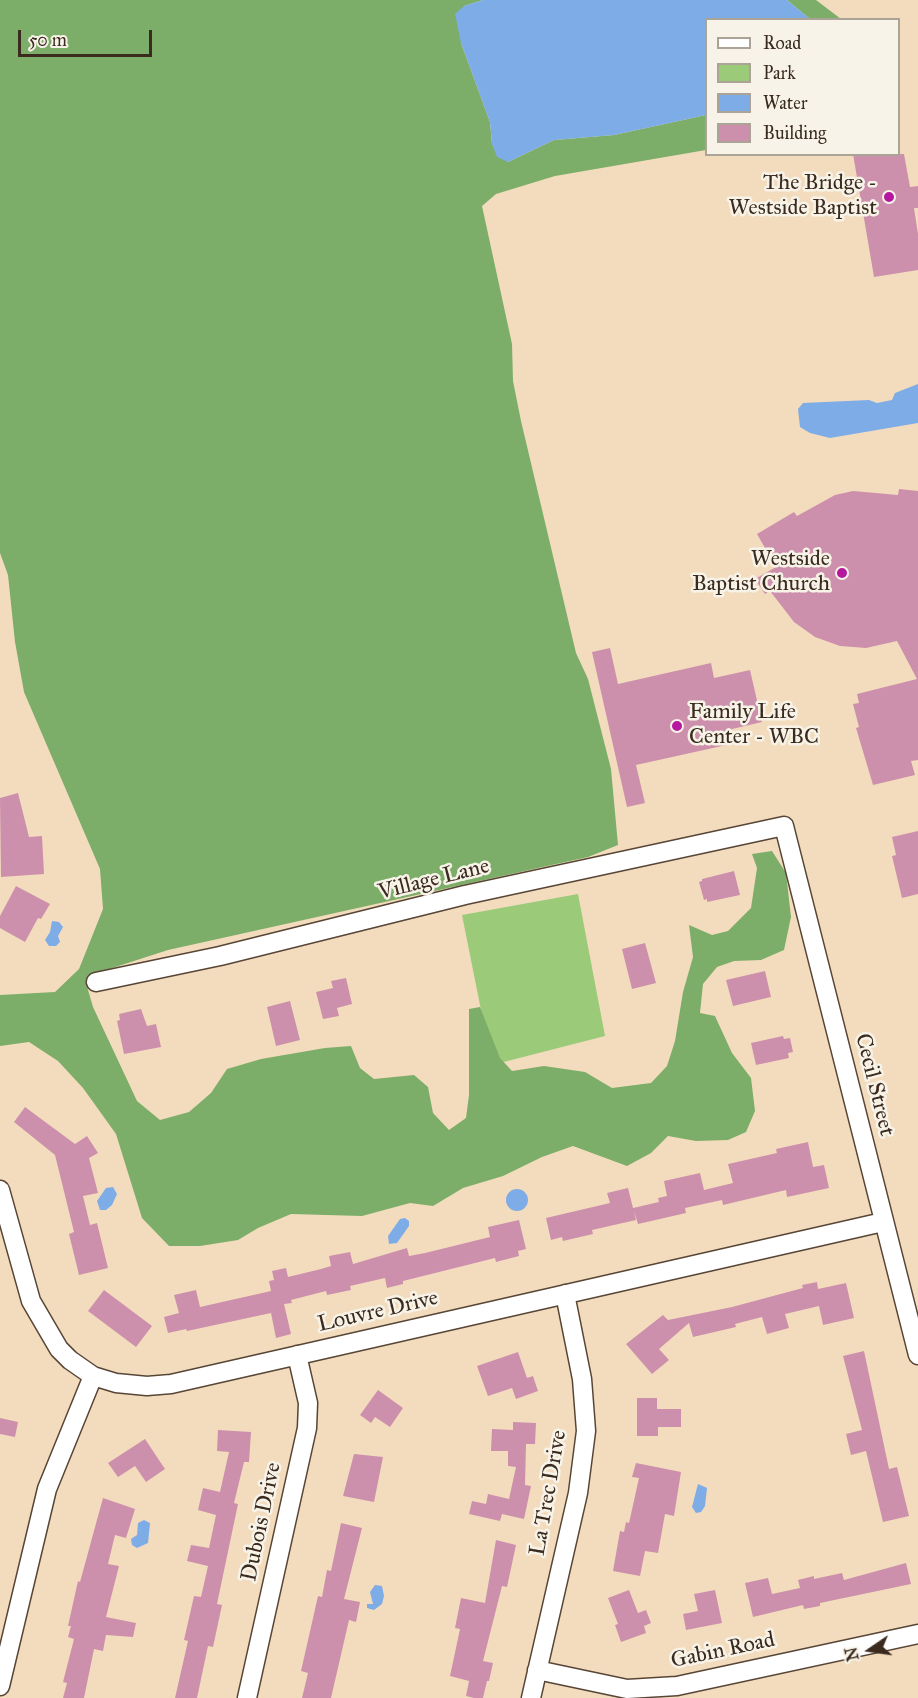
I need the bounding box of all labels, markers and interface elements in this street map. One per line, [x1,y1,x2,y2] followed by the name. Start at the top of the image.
[21,18,154,56] scale bar
[705,18,900,156] legend
[29,29,67,51] text: 50 m
[763,32,801,54] text: Road
[763,62,796,84] text: Park
[763,92,807,114] text: Water
[763,122,826,144] text: Building
[729,171,877,222] place label: The Bridge - Westside Baptist
[882,190,896,204] marker: The Bridge - Westside Baptist
[692,547,830,598] place label: Westside Baptist Church
[835,566,849,580] marker: Westside Baptist Church
[689,700,819,752] place label: Family Life Center - WBC
[670,719,684,733] marker: Family Life Center - WBC
[376,853,492,907] street label: Village Lane
[849,1031,899,1139] street label: Cecil Street
[315,1285,441,1339] street label: Louvre Drive
[525,1428,573,1558] street label: La Trec Drive
[237,1460,287,1584] street label: Dubois Drive
[840,1620,900,1680] north arrow
[669,1627,777,1675] street label: Gabin Road
[841,1645,863,1663] text: N

